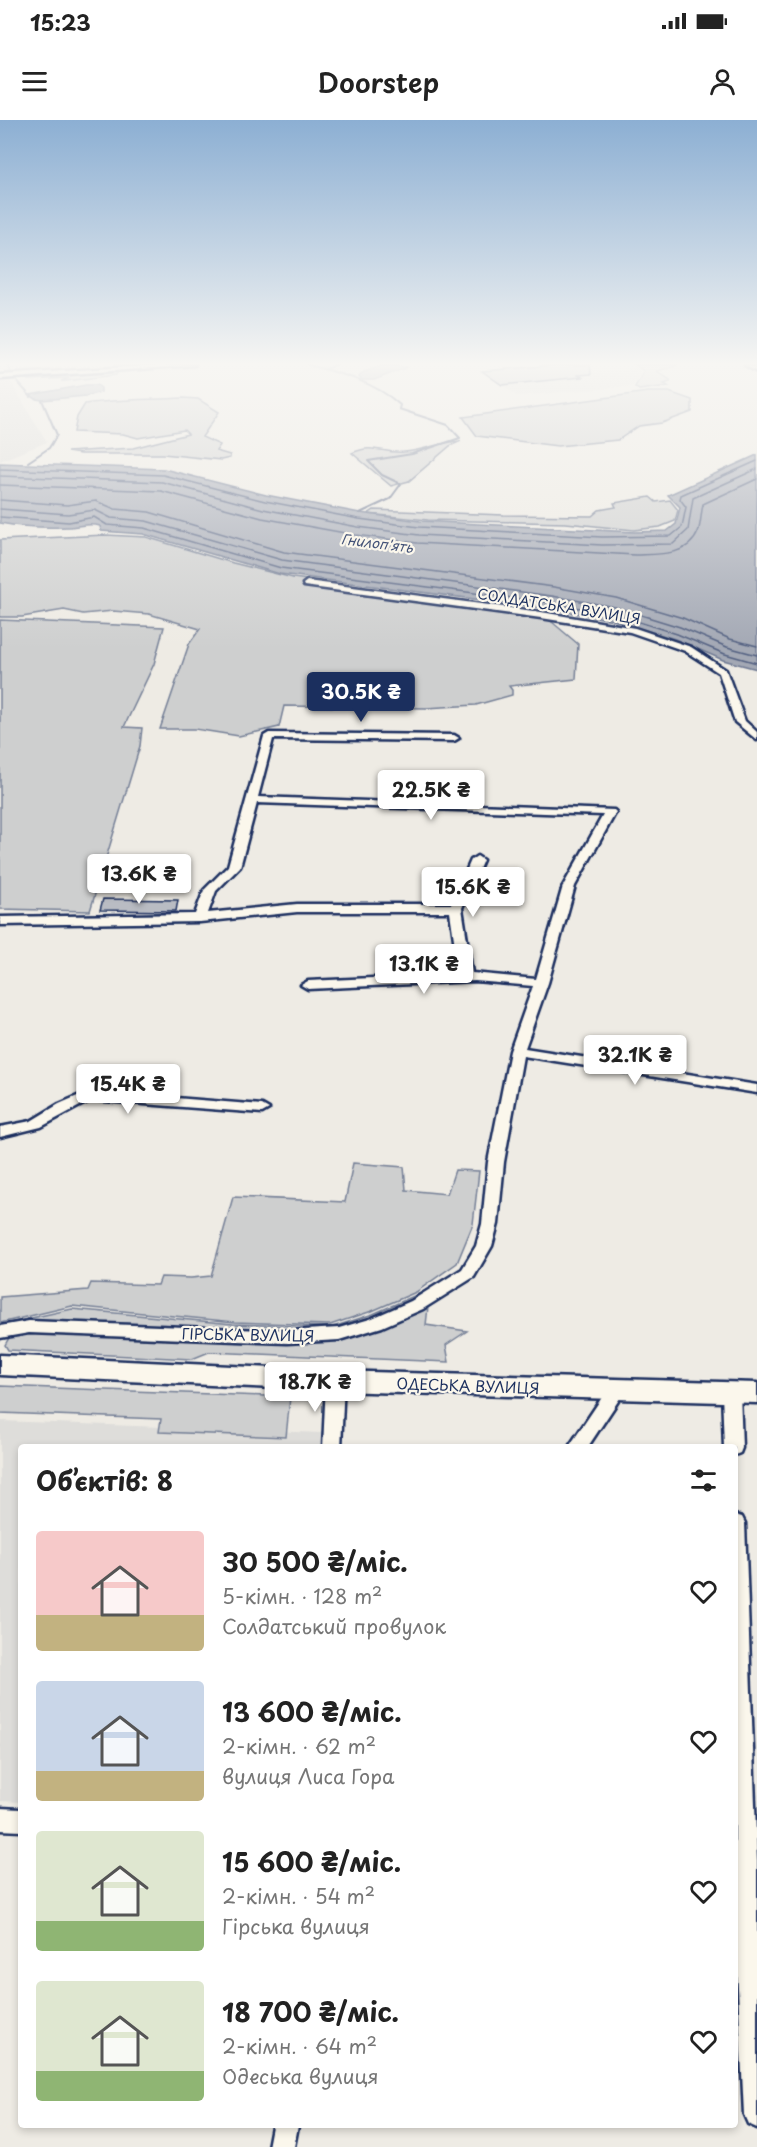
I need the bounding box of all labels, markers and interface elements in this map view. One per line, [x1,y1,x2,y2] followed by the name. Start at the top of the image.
[30,5,91,38] text: 15:23
[318,61,439,102] text: Doorstep
[18,65,51,98] icon: menu
[706,65,739,98] icon: person
[340,528,416,558] water label: Гнилоп'ять
[476,583,642,629] street label: СОЛДАТСЬКА ВУЛИЦЯ
[306,672,416,723] pin: 30.5K ₴
[321,676,401,706] text: 30.5K ₴
[376,770,486,821] pin: 22.5K ₴
[392,774,470,804] text: 22.5K ₴
[84,854,194,905] pin: 13.6K ₴
[101,858,177,888] text: 13.6K ₴
[418,867,528,918] pin: 15.6K ₴
[436,871,510,901] text: 15.6K ₴
[369,944,479,995] pin: 13.1K ₴
[389,948,459,978] text: 13.1K ₴
[580,1035,690,1086] pin: 32.1K ₴
[598,1039,672,1069] text: 32.1K ₴
[73,1064,183,1115] pin: 15.4K ₴
[90,1068,166,1098] text: 15.4K ₴
[181,1321,315,1347] street label: ГІРСЬКА ВУЛИЦЯ
[260,1362,370,1413] pin: 18.7K ₴
[279,1366,351,1396] text: 18.7K ₴
[396,1371,540,1399] street label: ОДЕСЬКА ВУЛИЦЯ
[36,1461,173,1500] text: Об’єктів: 8
[687,1464,720,1497] icon: filters
[222,1542,408,1581] text: 30 500 ₴/міс.
[84,1555,156,1627] icon: home
[687,1575,720,1608] icon: heart
[222,1581,382,1611] text: 5-кімн. · 128 m²
[222,1611,446,1641] text: Солдатський провулок
[222,1692,402,1731] text: 13 600 ₴/міс.
[84,1705,156,1777] icon: home
[687,1725,720,1758] icon: heart
[222,1731,376,1761] text: 2-кімн. · 62 m²
[222,1761,394,1791] text: вулиця Лиса Гора
[222,1842,401,1881] text: 15 600 ₴/міс.
[84,1855,156,1927] icon: home
[687,1875,720,1908] icon: heart
[222,1881,375,1911] text: 2-кімн. · 54 m²
[222,1911,370,1941] text: Гірська вулиця
[222,1992,399,2031] text: 18 700 ₴/міс.
[84,2005,156,2077] icon: home
[687,2025,720,2058] icon: heart
[222,2031,377,2061] text: 2-кімн. · 64 m²
[222,2061,379,2091] text: Одеська вулиця

